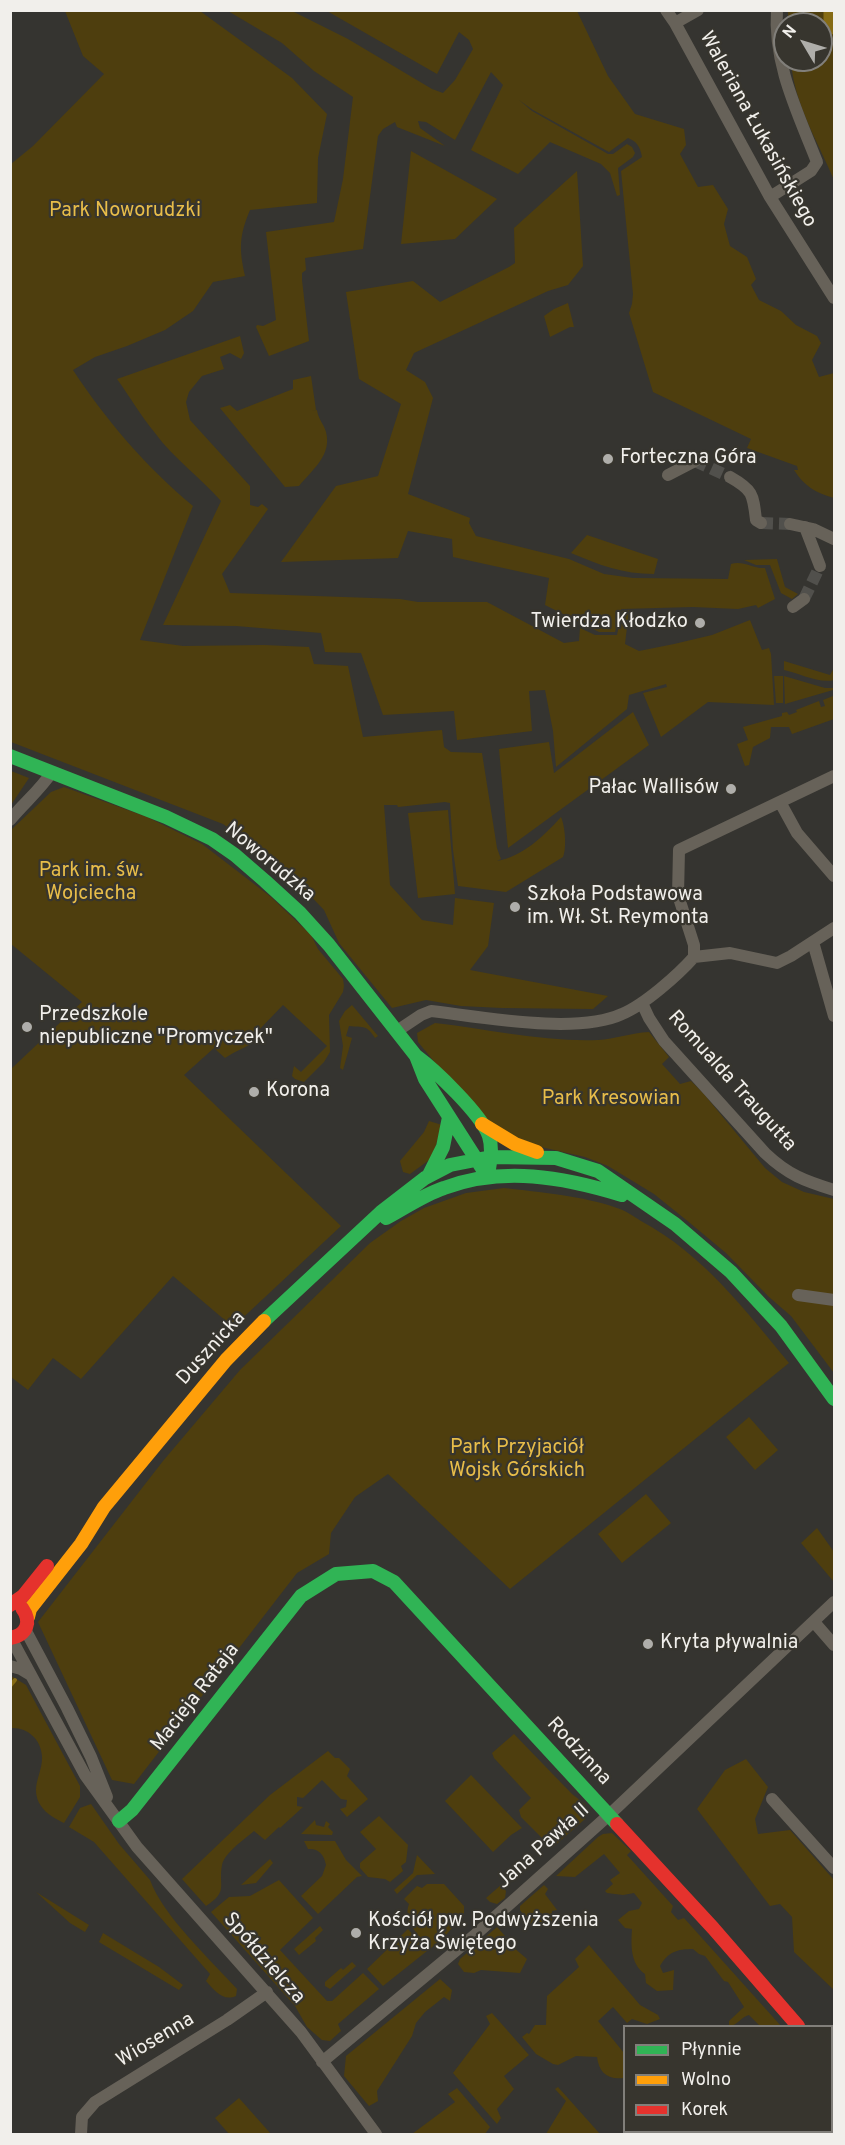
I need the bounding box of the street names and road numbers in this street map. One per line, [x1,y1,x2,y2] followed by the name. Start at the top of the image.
[693,28,821,232] street label: Waleriana Łukasińskiego
[219,818,319,908] street label: Noworudzka
[662,1007,800,1157] street label: Romualda Traugutta
[173,1307,251,1391] street label: Dusznicka
[147,1639,245,1757] street label: Macieja Rataja
[541,1713,615,1791] street label: Rodzinna
[493,1799,595,1895] street label: Jana Pawła II
[217,1909,309,2009] street label: Spółdzielcza
[113,2008,199,2074] street label: Wiosenna

